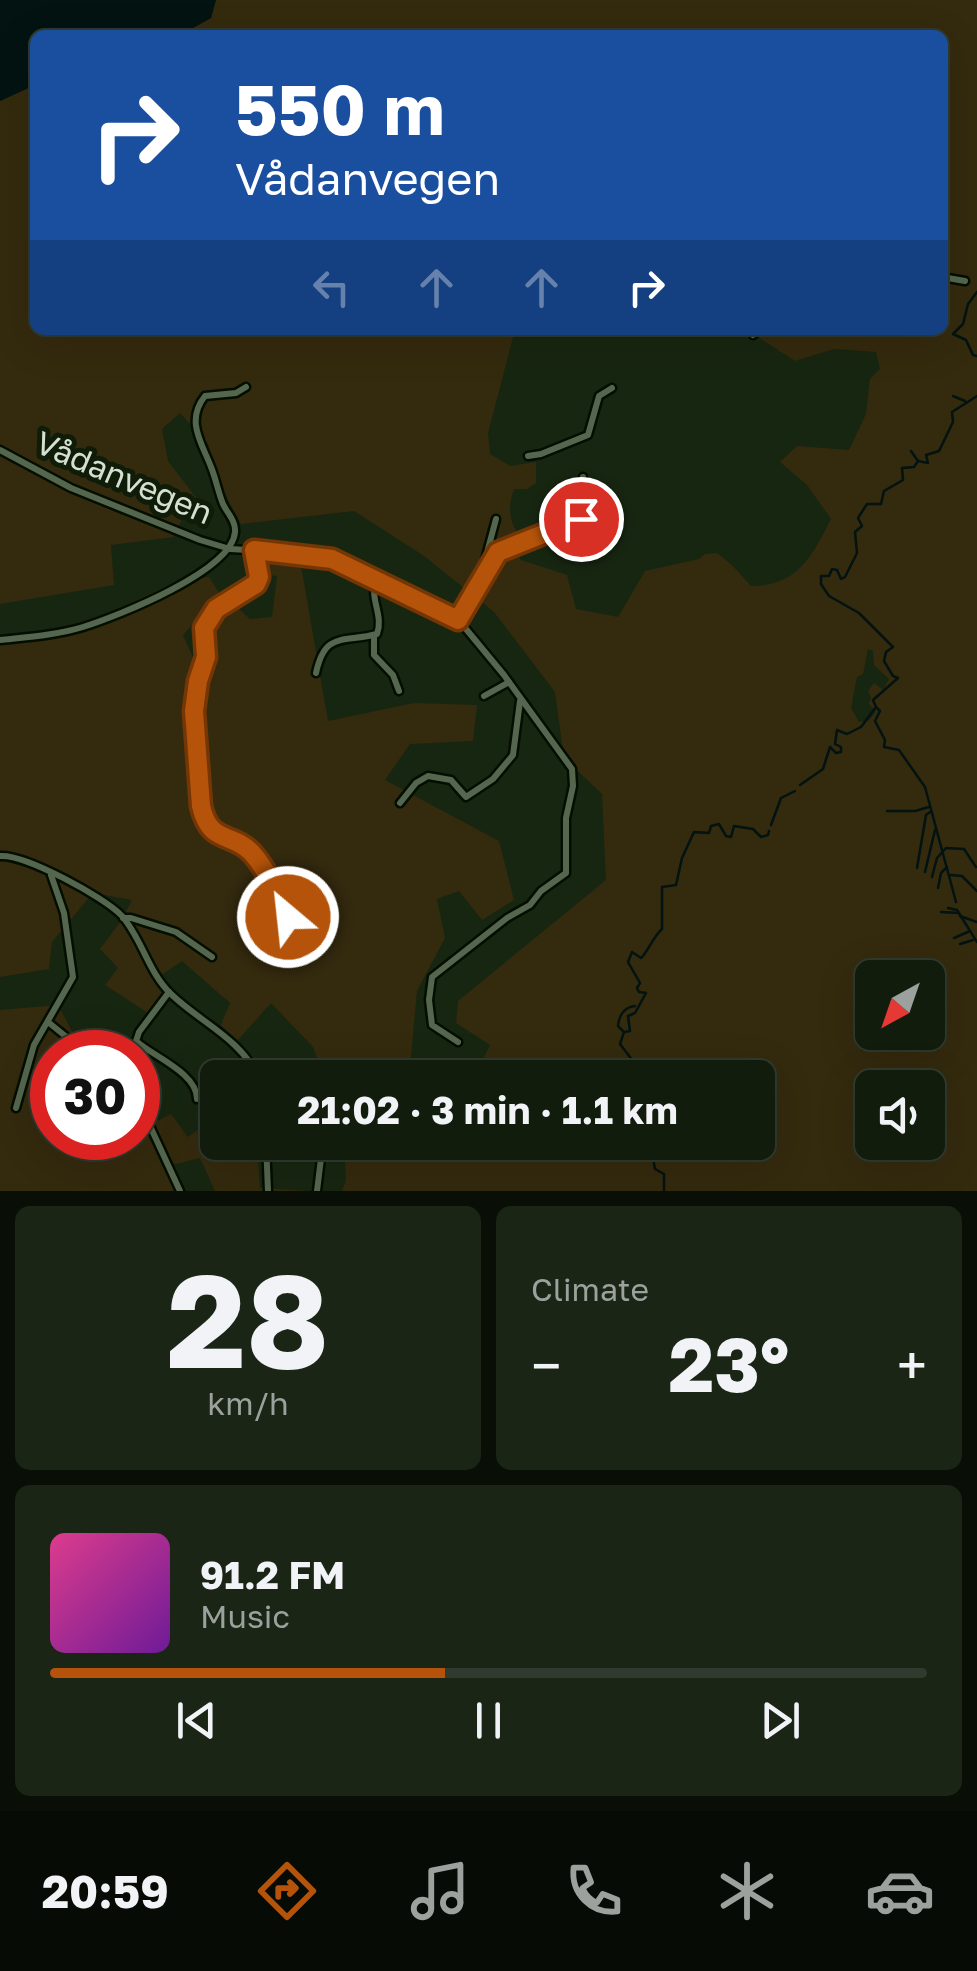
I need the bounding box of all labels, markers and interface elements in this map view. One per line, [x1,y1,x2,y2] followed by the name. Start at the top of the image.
[235,66,445,150] text: 550 m
[70,70,200,200] icon: right
[235,151,500,205] text: Vådanvegen
[304,260,359,315] icon: left
[409,260,464,315] icon: ahead
[514,260,569,315] icon: ahead
[619,260,674,315] icon: right
[30,423,219,531] street label: Vådanvegen
[539,477,624,562] pin
[554,492,609,547] icon: arrive
[236,865,340,969] position arrow
[855,960,945,1050] north arrow
[855,960,945,1160] map controls
[30,1030,160,1160] speed limit sign: 30
[855,1070,945,1160] button: sound
[297,1087,678,1132] text: 21:02 · 3 min · 1.1 km
[167,1241,329,1397] text: 28
[531,1270,649,1308] text: Climate
[669,1318,789,1409] text: 23°
[531,1332,561,1398] text: −
[897,1332,927,1398] text: +
[207,1384,289,1422] text: km/h
[200,1552,345,1597] text: 91.2 FM
[200,1597,290,1635] text: Music
[169,1693,224,1748] icon: previous
[461,1693,516,1748] icon: pause
[753,1693,808,1748] icon: next
[252,1856,322,1926] icon: directions
[405,1856,475,1926] icon: music
[559,1856,629,1926] icon: phone
[712,1856,782,1926] icon: climate
[865,1856,935,1926] icon: car
[42,1864,169,1918] text: 20:59

